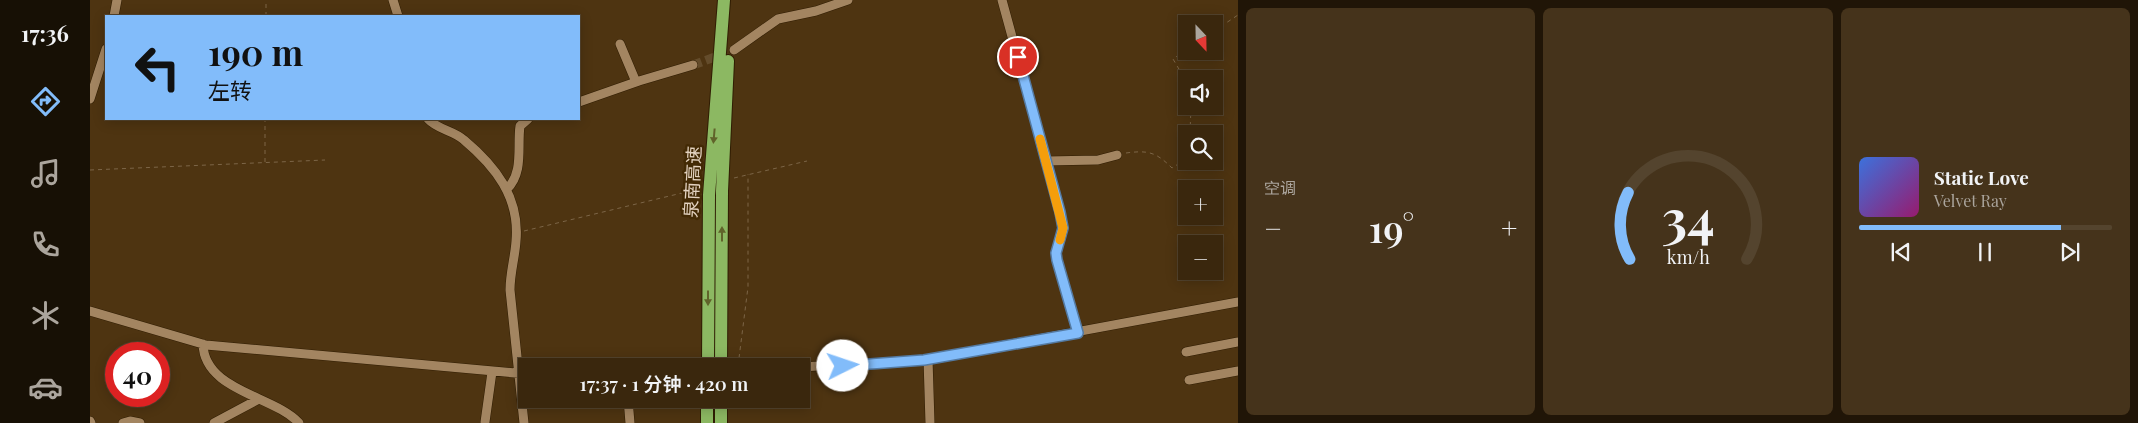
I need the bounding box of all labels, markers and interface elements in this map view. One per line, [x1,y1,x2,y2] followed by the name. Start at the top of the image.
[1178,15,1222,60] north arrow
[1178,15,1223,280] map controls
[21,18,69,48] text: 17:36
[208,28,303,75] text: 190 m
[125,35,190,100] icon: left
[997,36,1039,78] pin
[1004,43,1032,71] icon: arrive
[1178,70,1223,115] button: sound
[208,75,252,105] text: 左转
[28,84,63,119] icon: directions
[1178,125,1223,170] button: search
[709,128,717,144] one-way arrow
[678,145,706,219] street label: 泉南高速
[28,156,63,191] icon: music
[1934,164,2029,190] text: Static Love
[1264,177,1296,198] text: 空调
[1178,180,1223,225] button: +
[1662,182,1714,251] text: 34
[1934,190,2007,211] text: Velvet Ray
[1369,202,1414,253] text: 19°
[1264,209,1282,246] text: −
[1501,209,1517,246] text: +
[718,225,726,241] one-way arrow
[28,227,63,262] icon: phone
[1178,235,1223,280] button: −
[1887,238,1915,266] icon: previous
[1971,238,1999,266] icon: pause
[2056,238,2084,266] icon: next
[1667,245,1710,268] text: km/h
[704,290,712,306] one-way arrow
[28,298,63,333] icon: climate
[816,339,868,391] position arrow
[105,342,170,407] speed limit sign: 40
[28,370,63,405] icon: car
[580,370,748,396] text: 17:37 · 1 分钟 · 420 m

